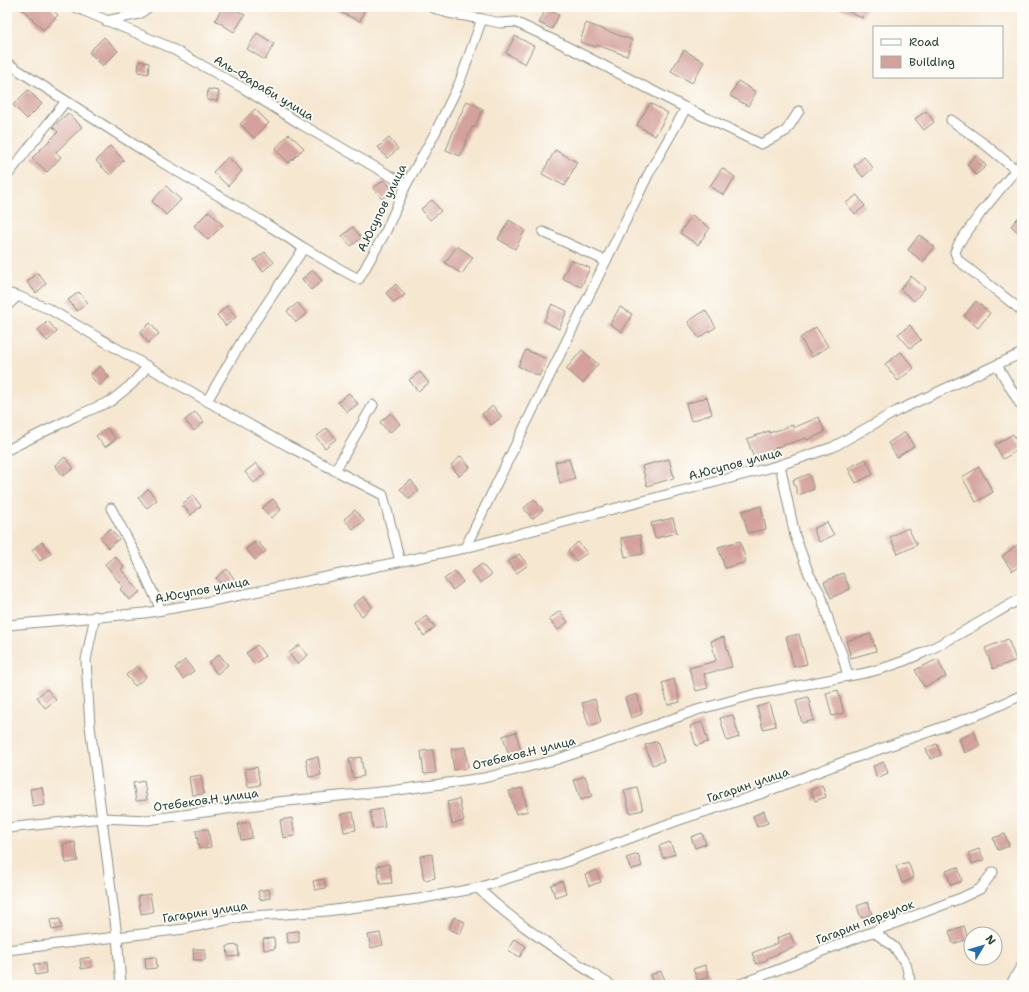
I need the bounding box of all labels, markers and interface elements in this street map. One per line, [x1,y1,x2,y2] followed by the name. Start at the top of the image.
[873,26,1003,78] legend
[909,34,940,50] text: Road
[211,52,317,124] street label: Аль-Фараби улица
[909,54,955,70] text: Building
[354,161,410,255] street label: А.Юсупов улица
[687,444,784,484] street label: А.Юсупов улица
[153,573,251,607] street label: А.Юсупов улица
[471,732,578,774] street label: Отебеков.Н улица
[705,763,792,807] street label: Гагарин улица
[152,785,260,815] street label: Отебеков.Н улица
[814,896,917,948] street label: Гагарин переулок
[161,897,249,927] street label: Гагарин улица
[963,926,1003,966] north arrow
[982,932,999,948] text: N

